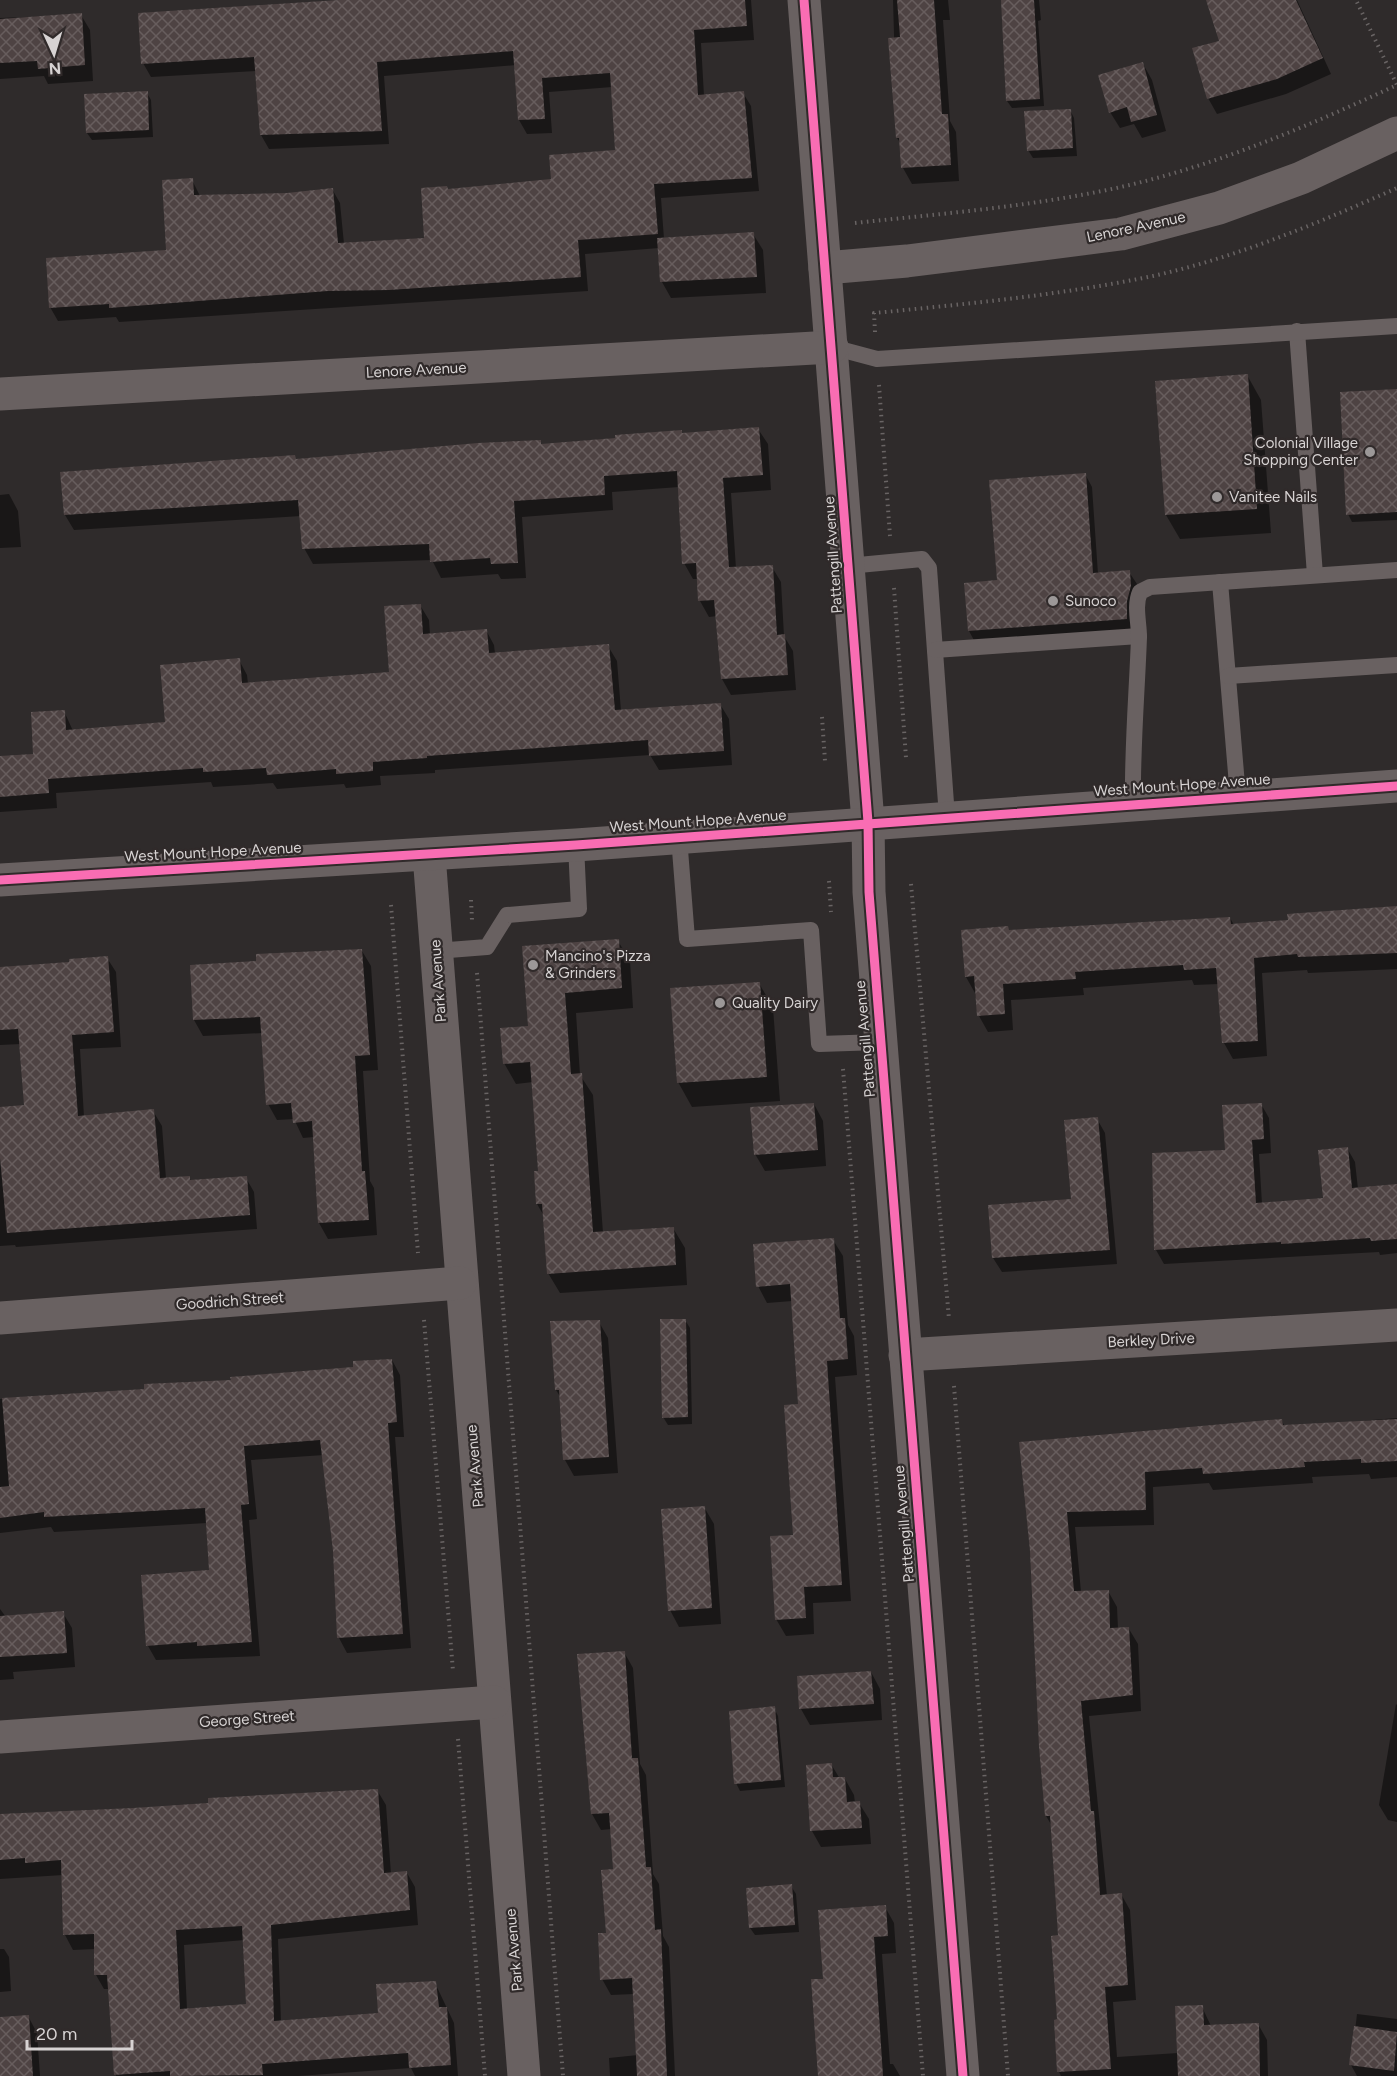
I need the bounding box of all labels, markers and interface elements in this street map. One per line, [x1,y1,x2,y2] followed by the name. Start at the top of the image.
[24,24,84,84] north arrow
[48,59,62,78] text: N
[1085,208,1187,246] street label: Lenore Avenue
[365,358,467,382] street label: Lenore Avenue
[1243,434,1358,469] place label: Colonial Village Shopping Center
[1363,445,1377,459] marker: Colonial Village Shopping Center
[1229,488,1317,506] place label: Vanitee Nails
[1210,490,1224,504] marker: Vanitee Nails
[820,496,846,614] street label: Pattengill Avenue
[1065,592,1117,610] place label: Sunoco
[1046,594,1060,608] marker: Sunoco
[1093,770,1271,800] street label: West Mount Hope Avenue
[609,806,787,836] street label: West Mount Hope Avenue
[124,838,302,866] street label: West Mount Hope Avenue
[426,939,450,1023] street label: Park Avenue
[545,947,651,982] place label: Mancino's Pizza & Grinders
[526,958,540,972] marker: Mancino's Pizza & Grinders
[851,980,879,1098] street label: Pattengill Avenue
[732,994,818,1012] place label: Quality Dairy
[713,996,727,1010] marker: Quality Dairy
[175,1288,285,1314] street label: Goodrich Street
[1107,1329,1195,1351] street label: Berkley Drive
[462,1424,488,1508] street label: Park Avenue
[890,1465,918,1583] street label: Pattengill Avenue
[198,1707,296,1731] street label: George Street
[501,1908,527,1992] street label: Park Avenue
[27,2013,132,2051] scale bar
[36,2023,77,2045] text: 20 m

